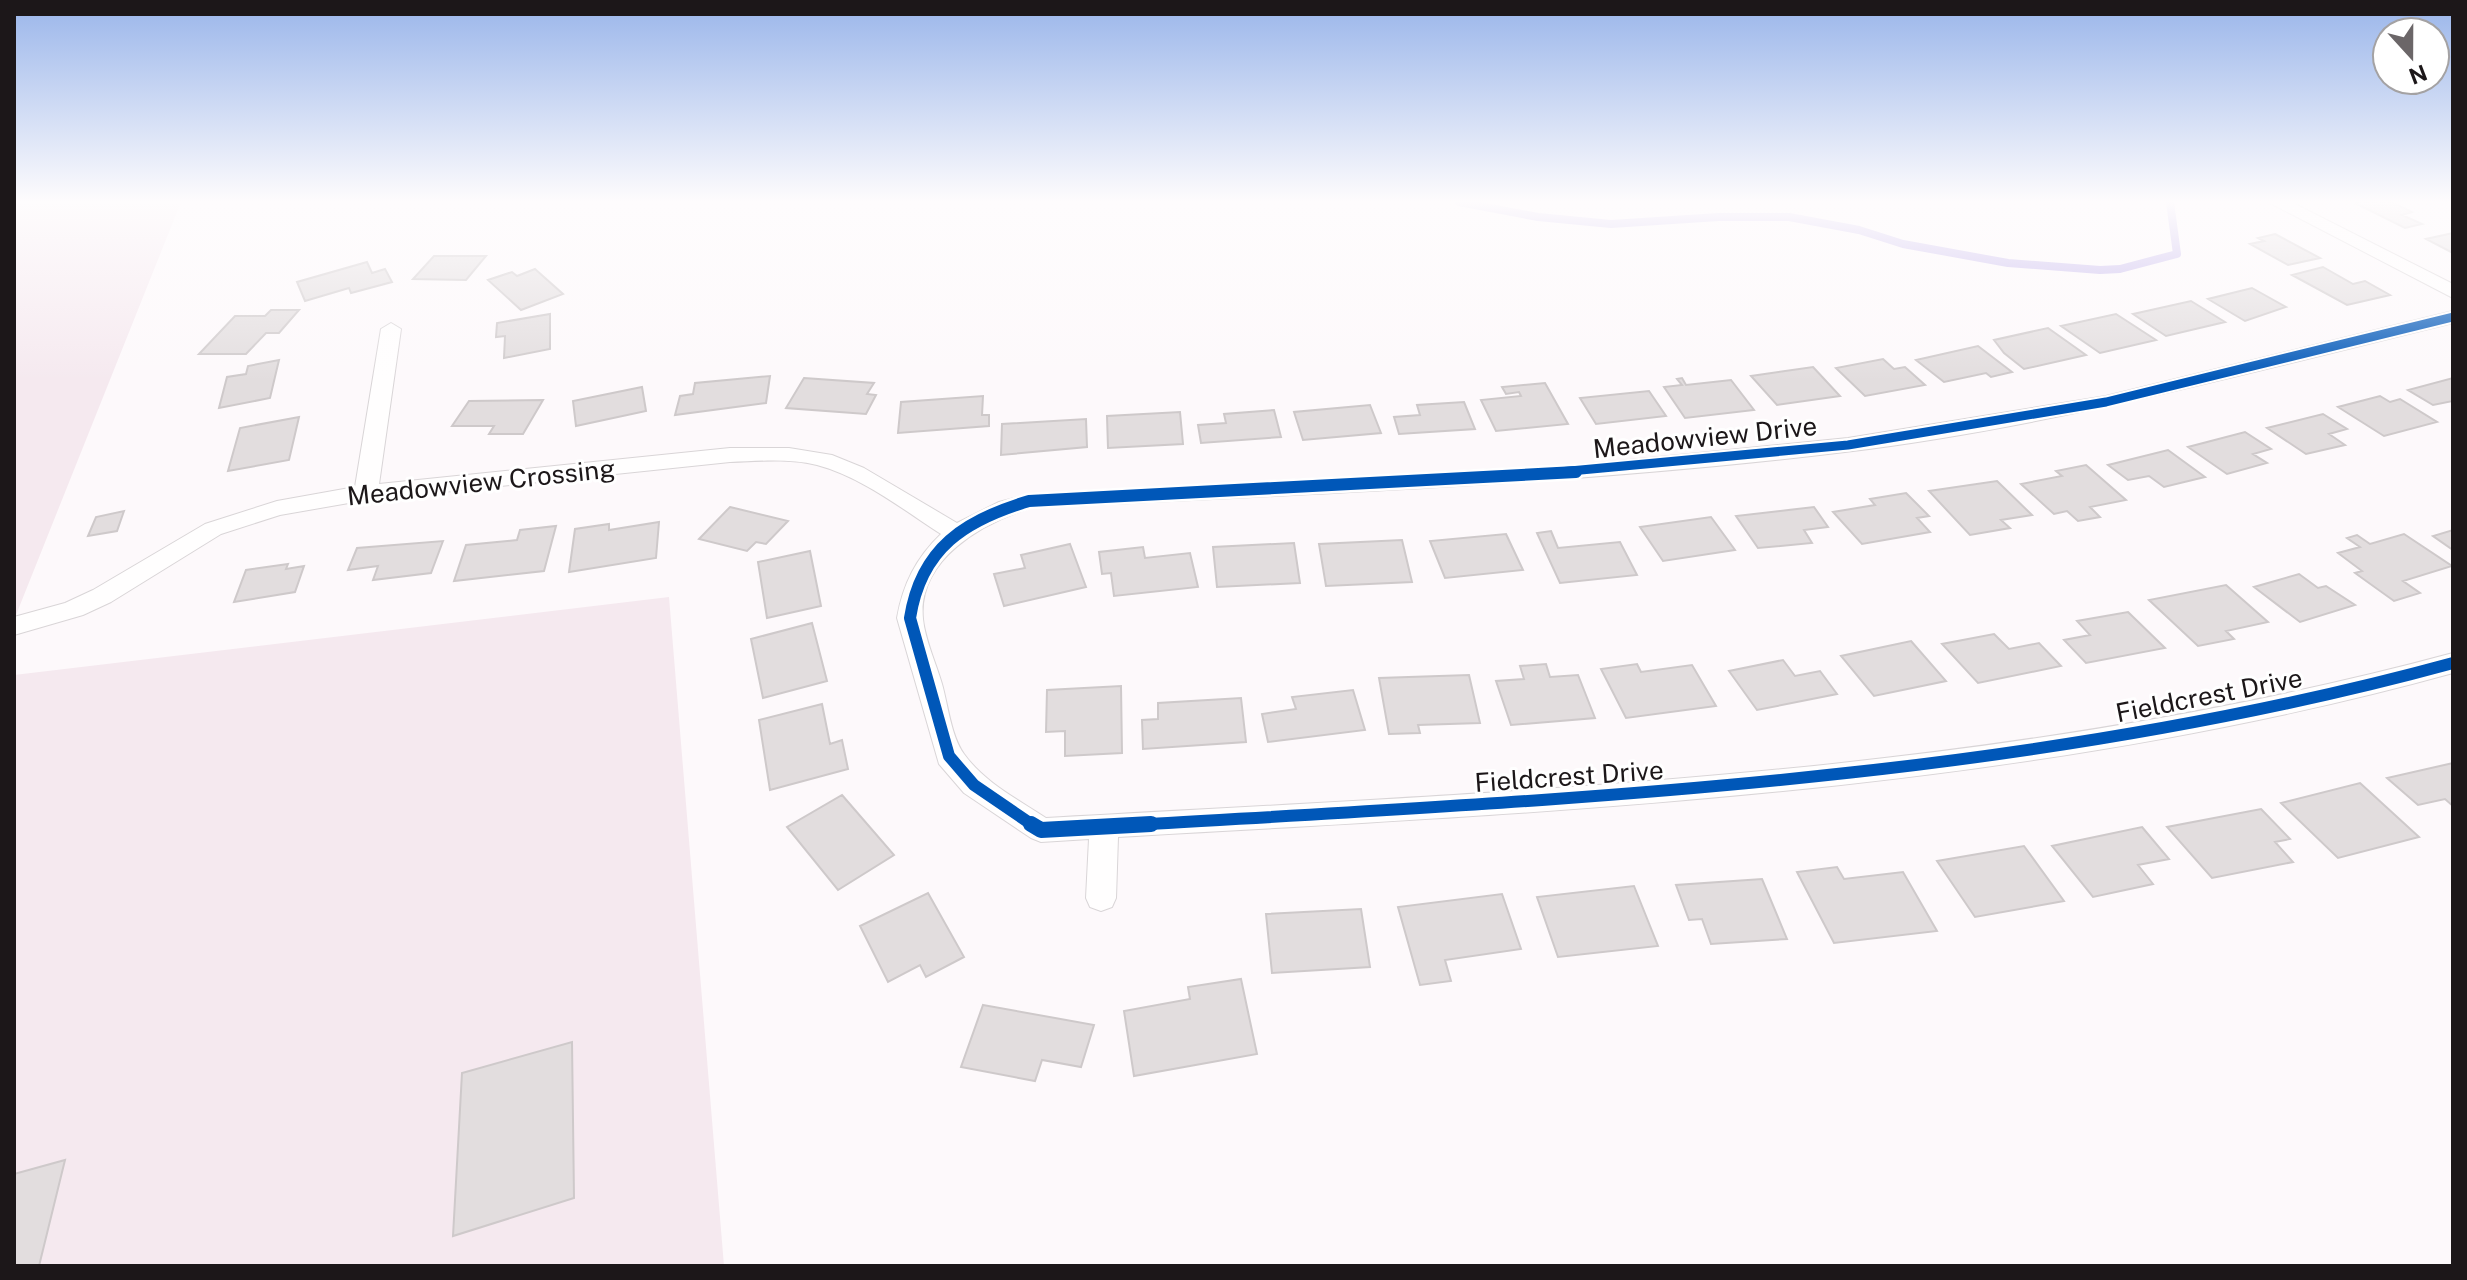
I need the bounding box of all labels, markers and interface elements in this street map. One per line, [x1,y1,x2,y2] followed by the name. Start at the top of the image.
[2371,16,2451,96] north arrow
[2405,59,2431,90] text: N
[1591,410,1819,464] street label: Meadowview Drive
[345,452,617,512] street label: Meadowview Crossing
[2113,662,2305,728] street label: Fieldcrest Drive
[1473,754,1665,798] street label: Fieldcrest Drive

